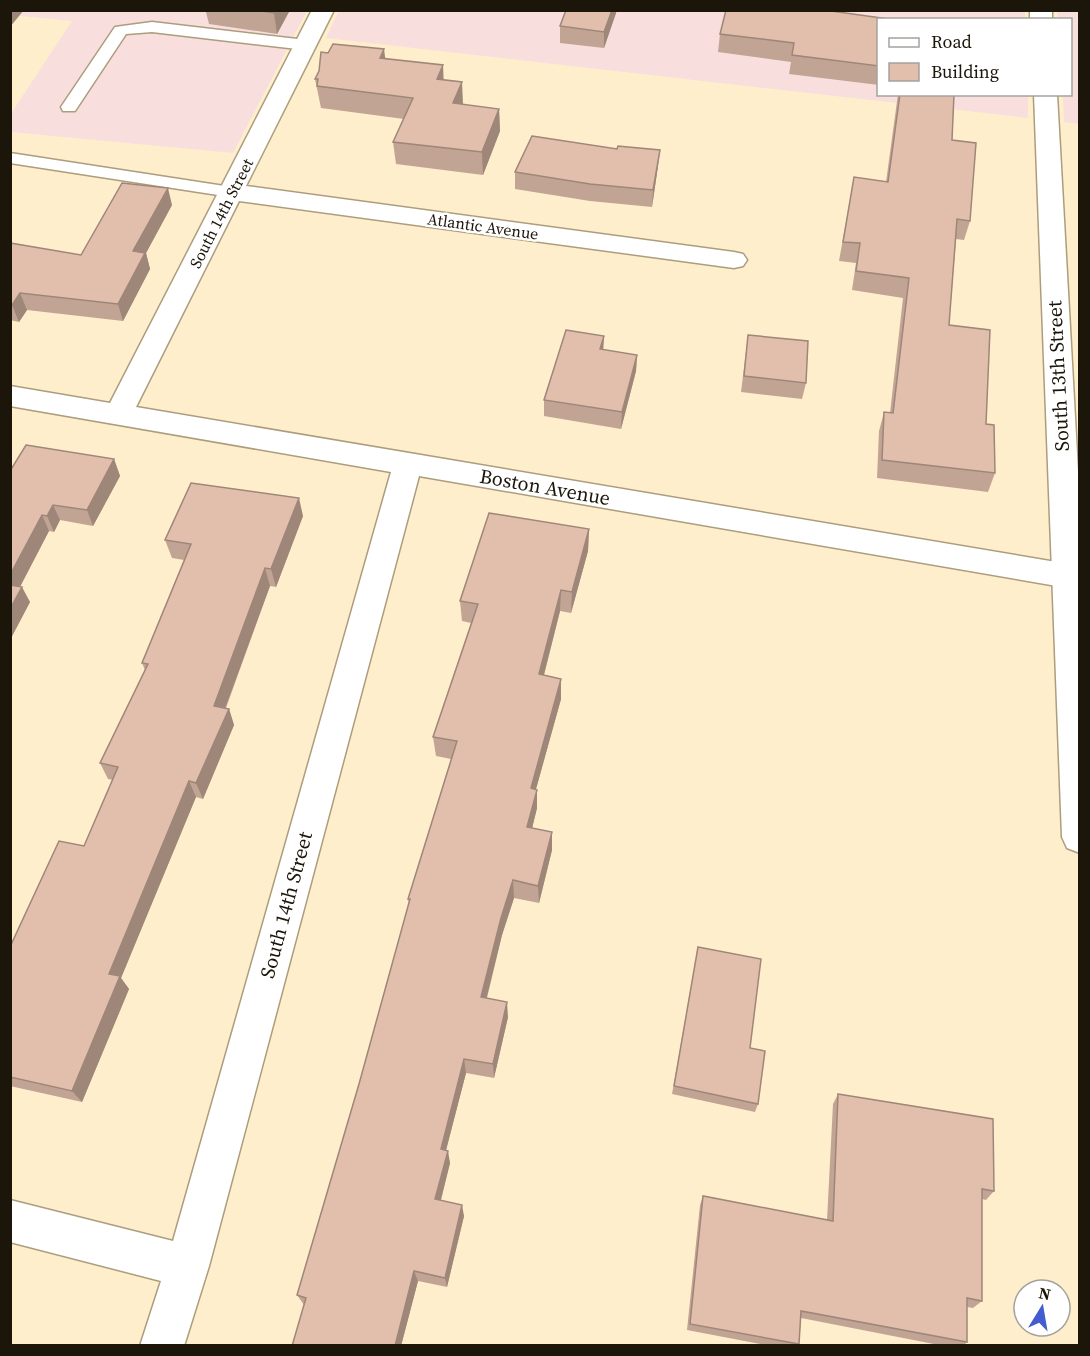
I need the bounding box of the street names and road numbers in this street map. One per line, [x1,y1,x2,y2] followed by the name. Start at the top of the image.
[184,154,259,272] street label: South 14th Street
[426,207,540,245] street label: Atlantic Avenue
[1040,300,1076,452] street label: South 13th Street
[477,462,613,512] street label: Boston Avenue
[253,828,319,981] street label: South 14th Street

